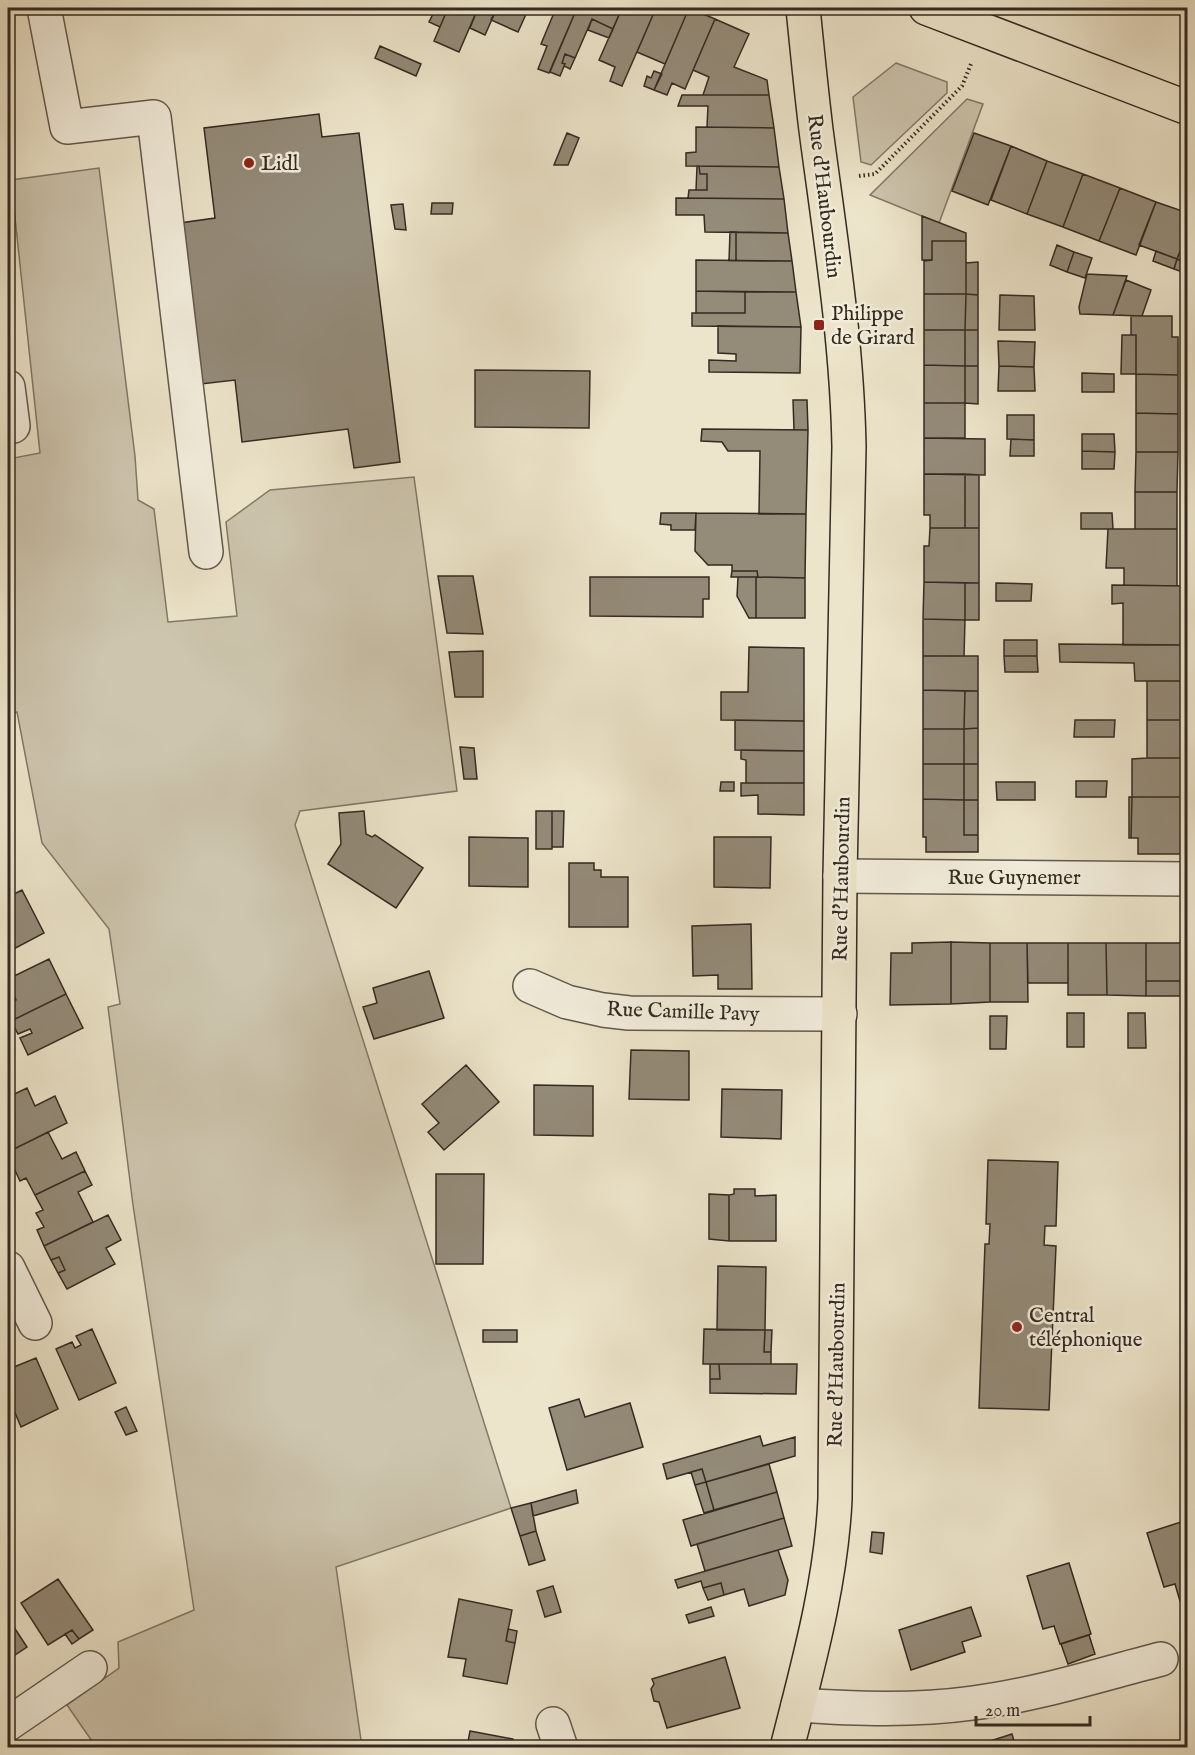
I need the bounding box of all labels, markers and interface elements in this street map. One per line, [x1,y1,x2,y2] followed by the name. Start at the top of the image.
[800,113,847,280] street label: Rue d'Haubourdin
[261,151,299,178] place label: Lidl
[242,156,256,170] marker: Lidl
[831,301,915,352] place label: Philippe de Girard
[812,318,826,332] marker: Philippe de Girard
[828,796,857,962] street label: Rue d'Haubourdin
[947,865,1081,892] street label: Rue Guynemer
[606,996,761,1029] street label: Rue Camille Pavy
[823,1282,852,1448] street label: Rue d'Haubourdin
[1029,1303,1143,1354] place label: Central téléphonique
[1010,1320,1024,1334] marker: Central téléphonique
[976,1689,1090,1727] scale bar
[985,1700,1020,1723] text: 20 m

